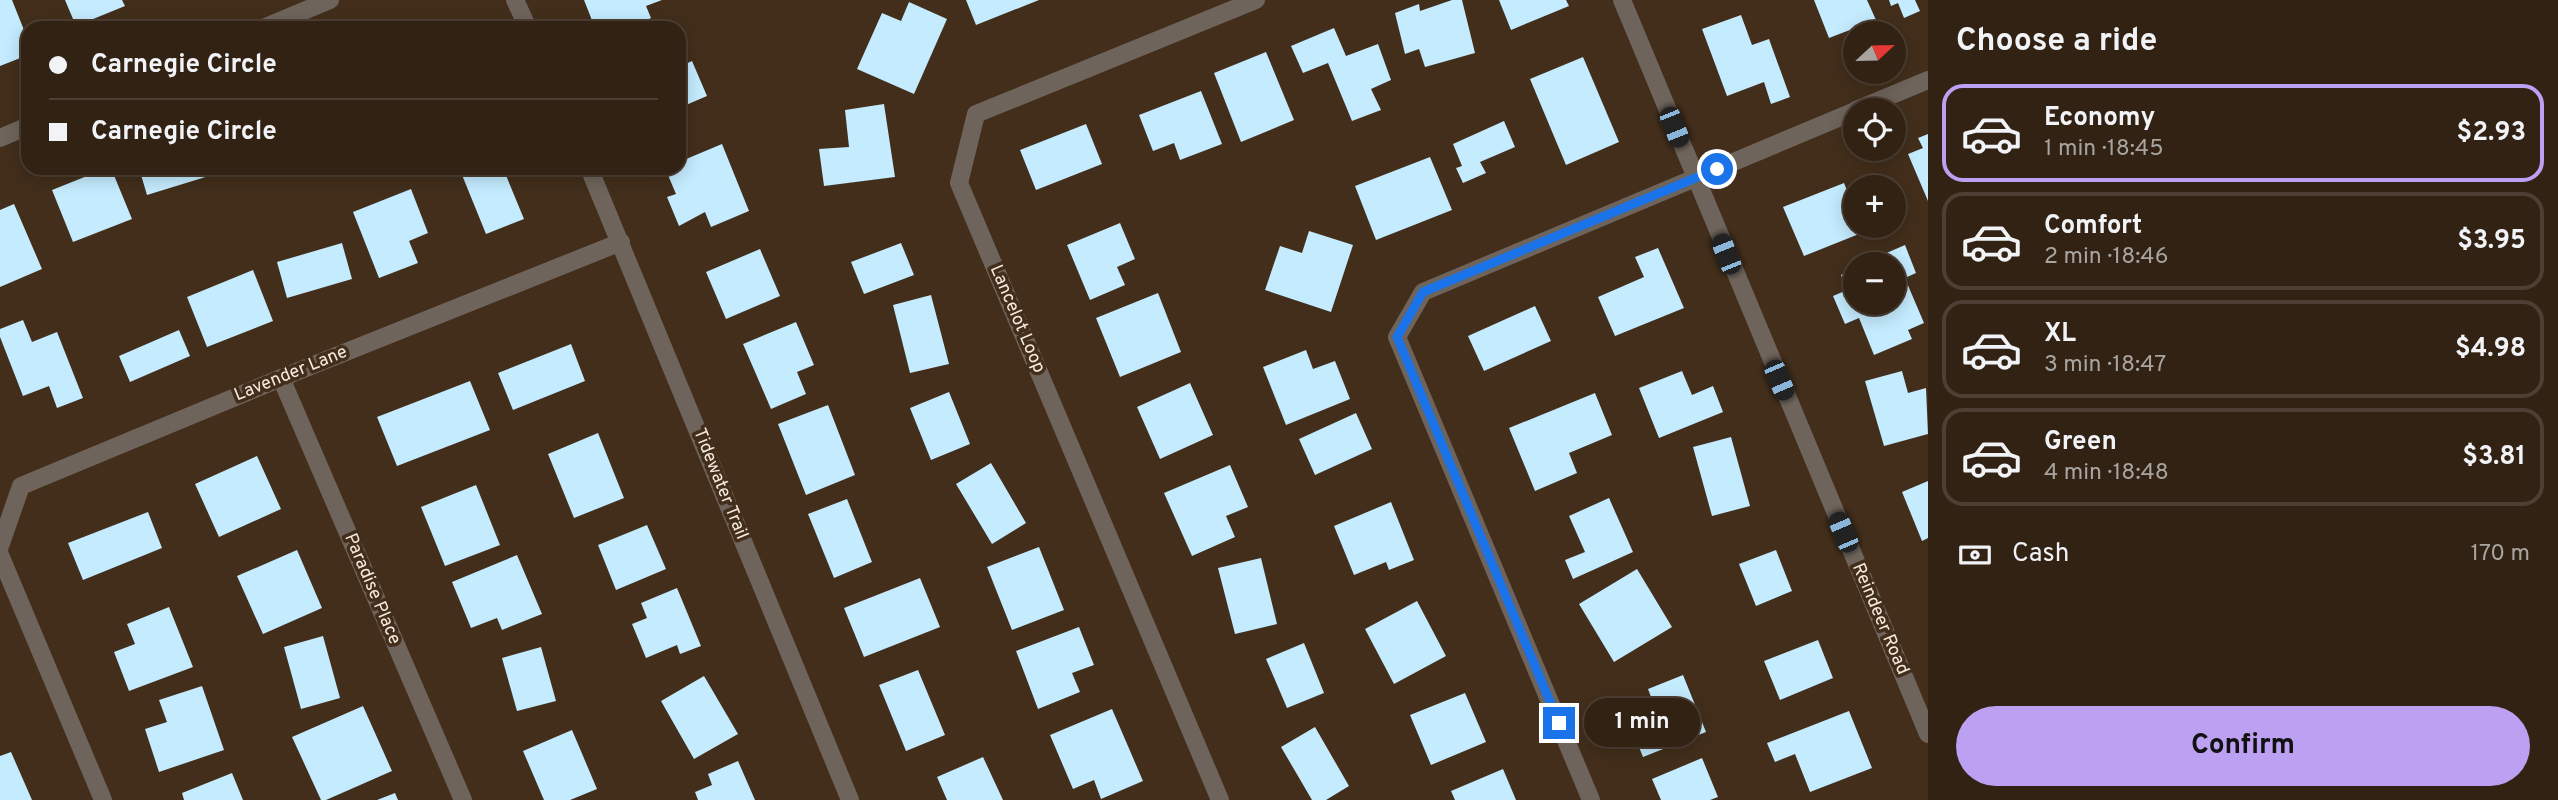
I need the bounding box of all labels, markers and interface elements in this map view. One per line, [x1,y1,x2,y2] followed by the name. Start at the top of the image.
[1843,21,1906,84] north arrow
[1843,21,1906,315] map controls
[1956,22,2157,62] text: Choose a ride
[91,49,277,82] text: Carnegie Circle
[1843,98,1906,161] button: locate
[1960,102,2023,165] icon: car
[2044,102,2155,135] text: Economy
[1657,104,1692,150] car
[91,116,277,149] text: Carnegie Circle
[2457,117,2526,150] text: $2.93
[2044,135,2163,164] text: 1 min · 18:45
[1701,153,1733,185] route start
[1843,175,1906,238] button: +
[1960,210,2023,273] icon: car
[2044,210,2142,243] text: Comfort
[2457,225,2526,258] text: $3.95
[1709,231,1744,277] car
[2044,243,2168,272] text: 2 min · 18:46
[1843,252,1906,315] button: −
[984,262,1050,376] street label: Lancelot Loop
[1960,318,2023,381] icon: car
[2044,318,2076,351] text: XL
[2455,333,2526,366] text: $4.98
[231,341,351,407] street label: Lavender Lane
[2044,351,2166,380] text: 3 min · 18:47
[1762,357,1797,403] car
[687,425,753,543] street label: Tidewater Trail
[1960,426,2023,489] icon: car
[2044,426,2117,459] text: Green
[2462,441,2526,474] text: $3.81
[2044,459,2169,488] text: 4 min · 18:48
[1826,509,1861,555] car
[338,530,406,648] street label: Paradise Place
[1956,536,1994,574] icon: cash
[2012,538,2069,571] text: Cash
[2471,540,2530,569] text: 170 m
[1846,560,1914,678] street label: Reindeer Road
[1584,698,1699,748] callout: 1 min
[1956,706,2530,786] button: Confirm
[1543,707,1575,739] route end
[1614,708,1670,737] text: 1 min

